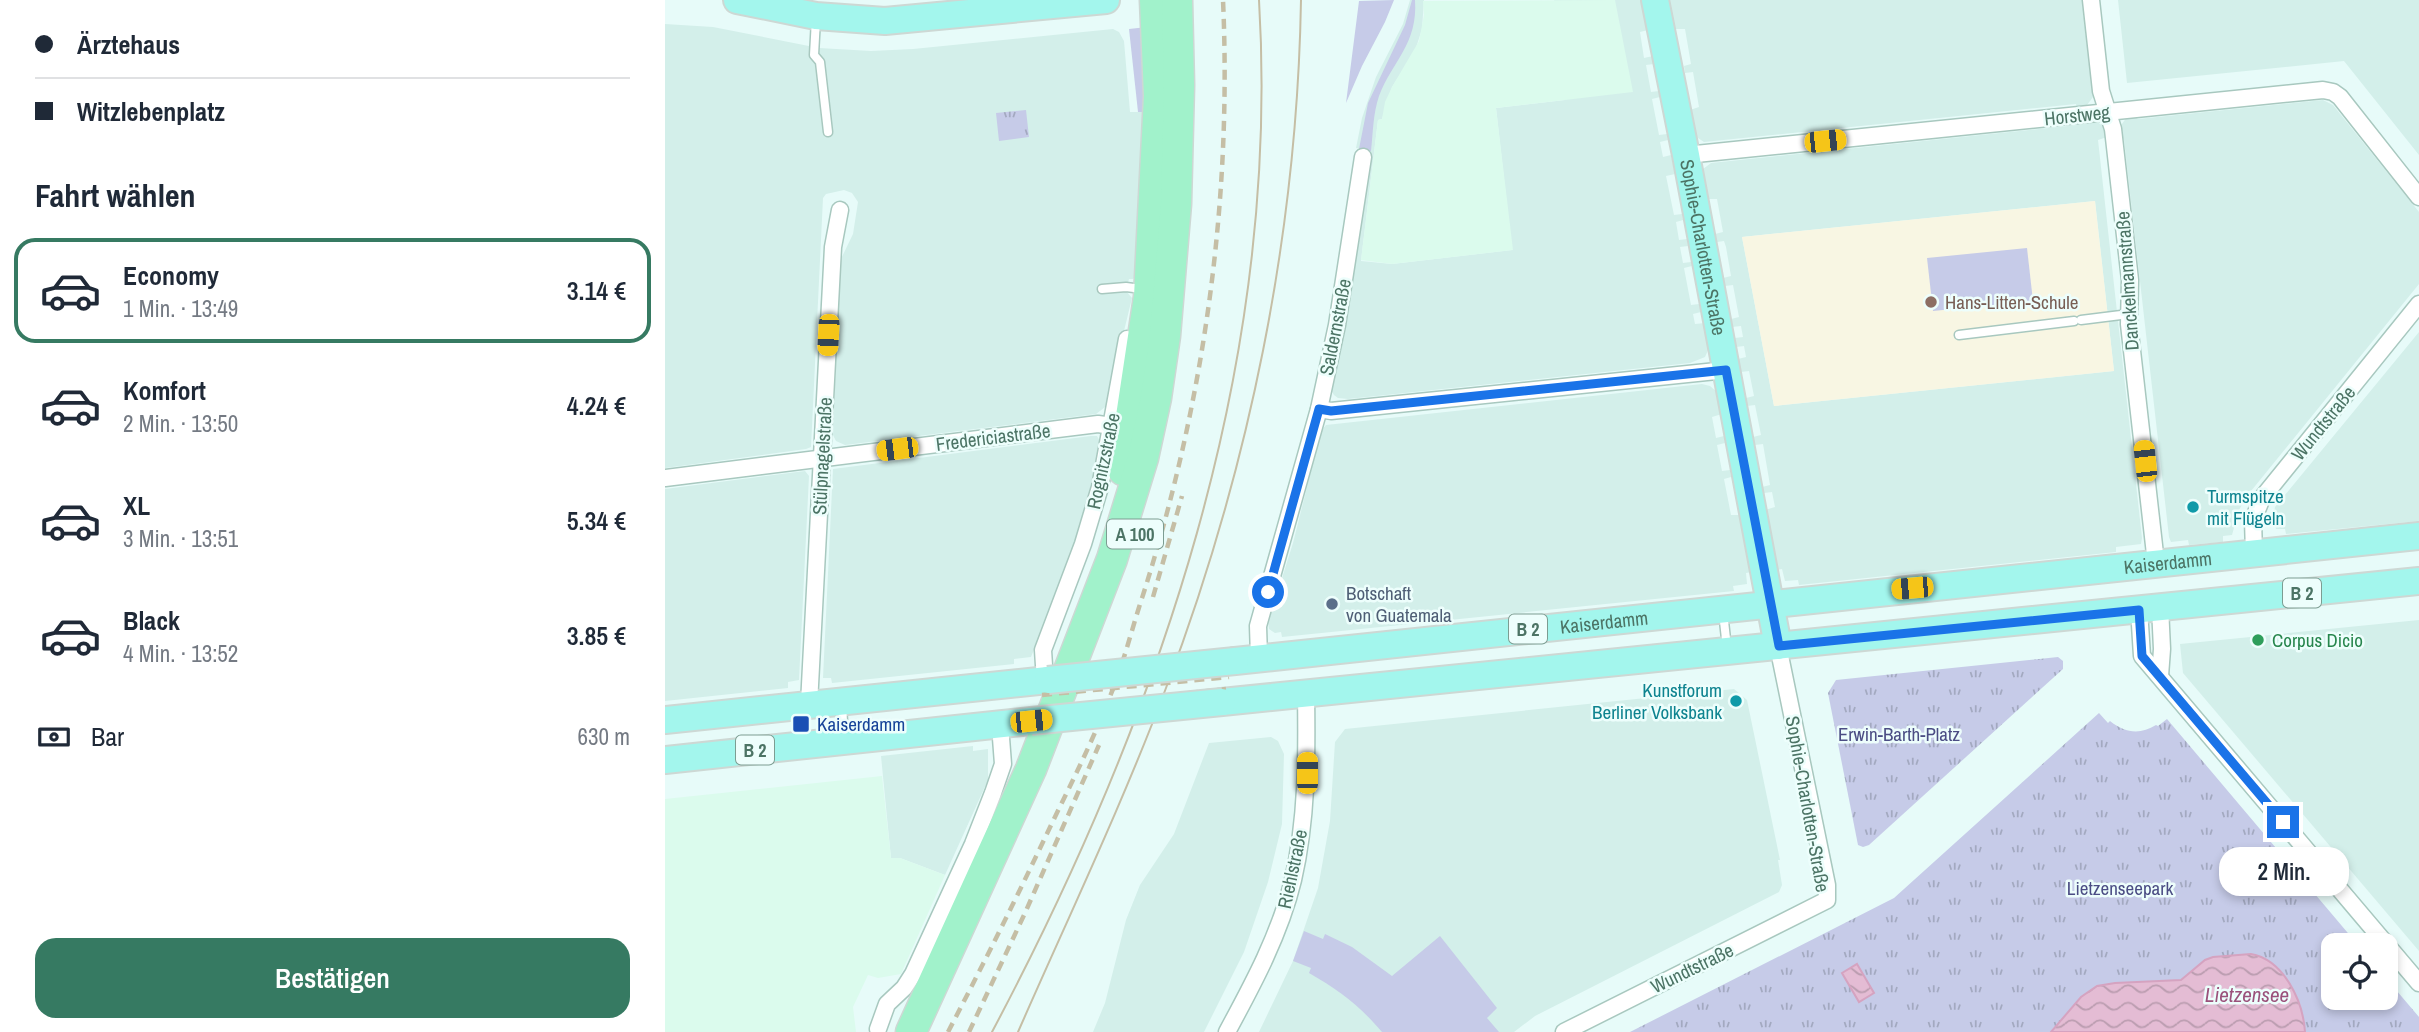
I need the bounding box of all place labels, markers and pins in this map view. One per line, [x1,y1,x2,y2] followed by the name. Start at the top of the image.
[1945,289,2078,315] place label: Hans-Litten-Schule
[1923,294,1939,310] marker: Hans-Litten-Schule
[2207,483,2284,531] place label: Turmspitze mit Flügeln
[2185,499,2201,515] marker: Turmspitze mit Flügeln
[1346,580,1452,628] place label: Botschaft von Guatemala
[1324,596,1340,612] marker: Botschaft von Guatemala
[2272,627,2363,653] place label: Corpus Dicio
[2250,632,2266,648] marker: Corpus Dicio
[1592,677,1722,725] place label: Kunstforum Berliner Volksbank
[1728,693,1744,709] marker: Kunstforum Berliner Volksbank
[817,711,905,737] place label: Kaiserdamm
[791,714,811,734] marker: Kaiserdamm

